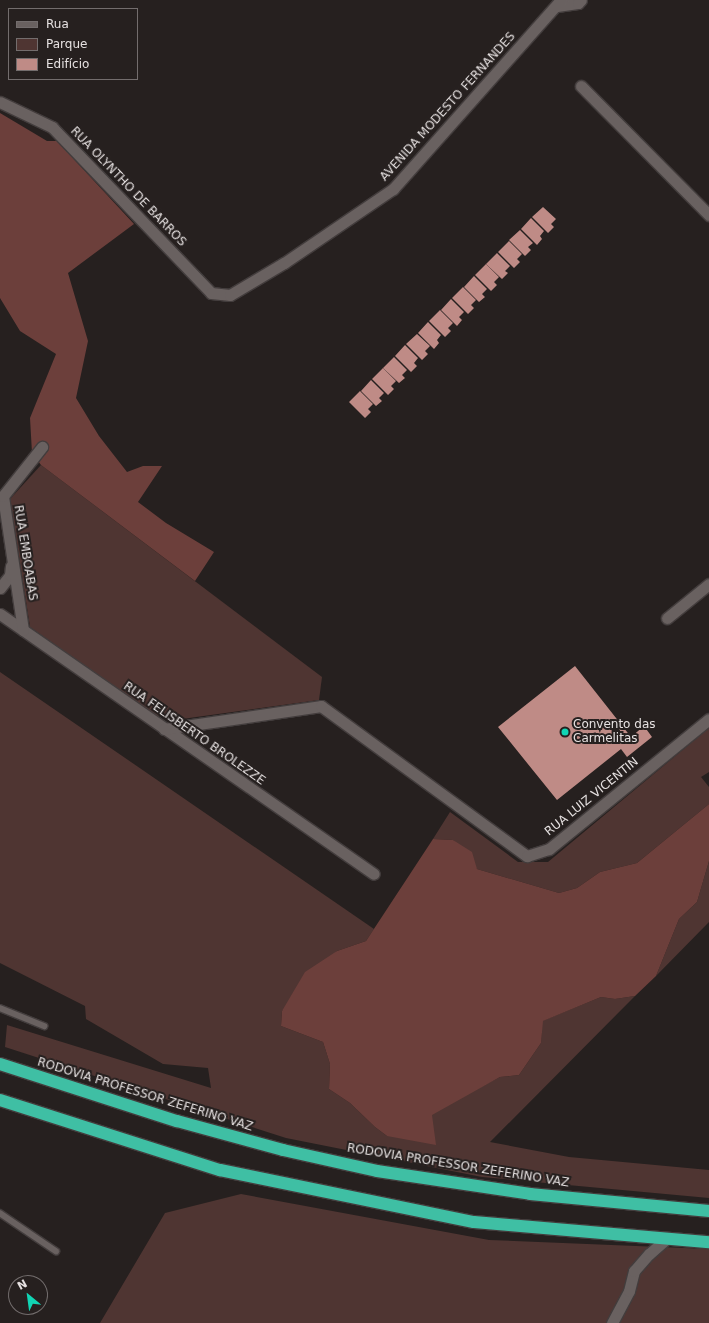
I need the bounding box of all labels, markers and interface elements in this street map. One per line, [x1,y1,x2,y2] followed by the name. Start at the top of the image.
[8,8,138,80] legend
[46,17,69,31] text: Rua
[377,30,519,184] street label: AVENIDA MODESTO FERNANDES
[46,37,87,51] text: Parque
[46,57,89,71] text: Edifício
[67,124,189,250] street label: RUA OLYNTHO DE BARROS
[10,504,40,602] street label: RUA EMBOABAS
[120,679,268,789] street label: RUA FELISBERTO BROLEZZE
[573,718,656,746] place label: Convento das Carmelitas
[560,727,570,737] marker: Convento das Carmelitas
[542,755,642,839] street label: RUA LUIZ VICENTIN
[35,1055,255,1135] street label: RODOVIA PROFESSOR ZEFERINO VAZ
[346,1141,570,1191] street label: RODOVIA PROFESSOR ZEFERINO VAZ
[8,1275,48,1315] north arrow
[15,1277,30,1293] text: N

